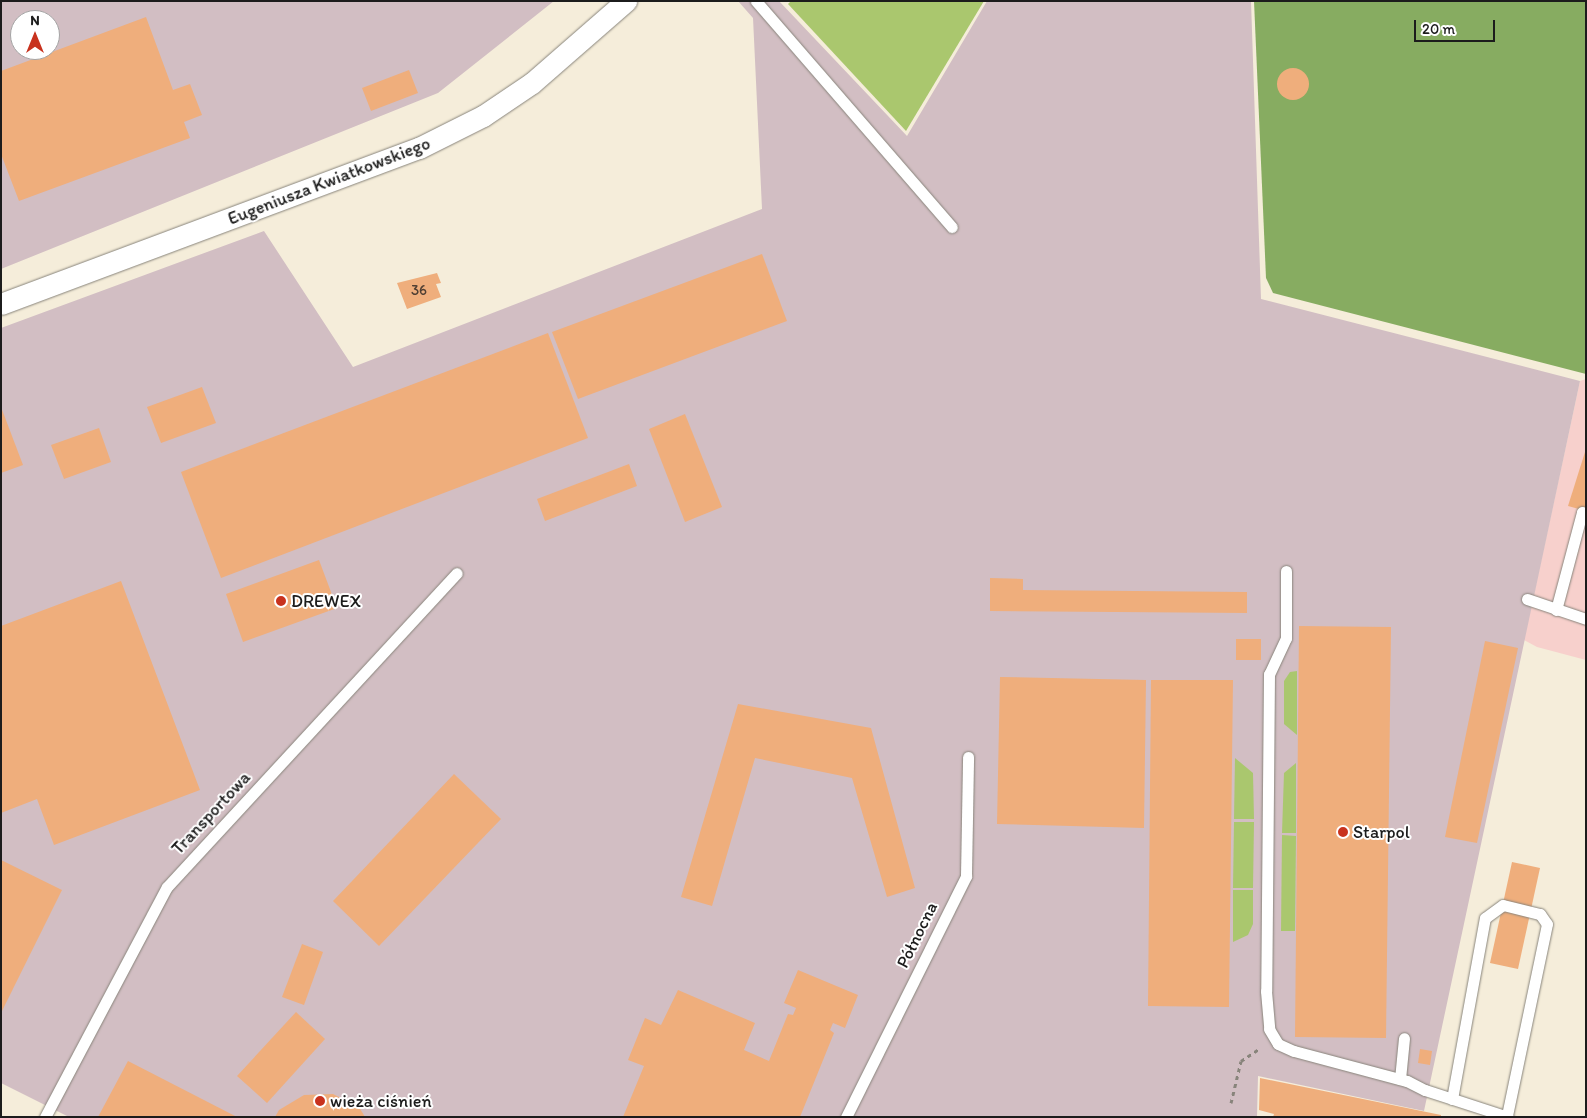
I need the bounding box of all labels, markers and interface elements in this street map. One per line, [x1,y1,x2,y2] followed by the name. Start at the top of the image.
[10,10,60,60] north arrow
[1417,10,1498,42] scale bar
[30,12,40,29] text: N
[1422,20,1455,38] text: 20 m
[225,133,433,229] street label: Eugeniusza Kwiatkowskiego
[411,282,427,300] house number: 36
[291,590,361,612] place label: DREWEX
[275,595,287,607] marker: DREWEX
[167,767,255,859] street label: Transportowa
[1353,821,1410,843] place label: Starpol
[1337,826,1349,838] marker: Starpol
[892,899,942,971] street label: Północna
[330,1090,431,1112] place label: wieża ciśnień
[314,1095,326,1107] marker: wieża ciśnień

